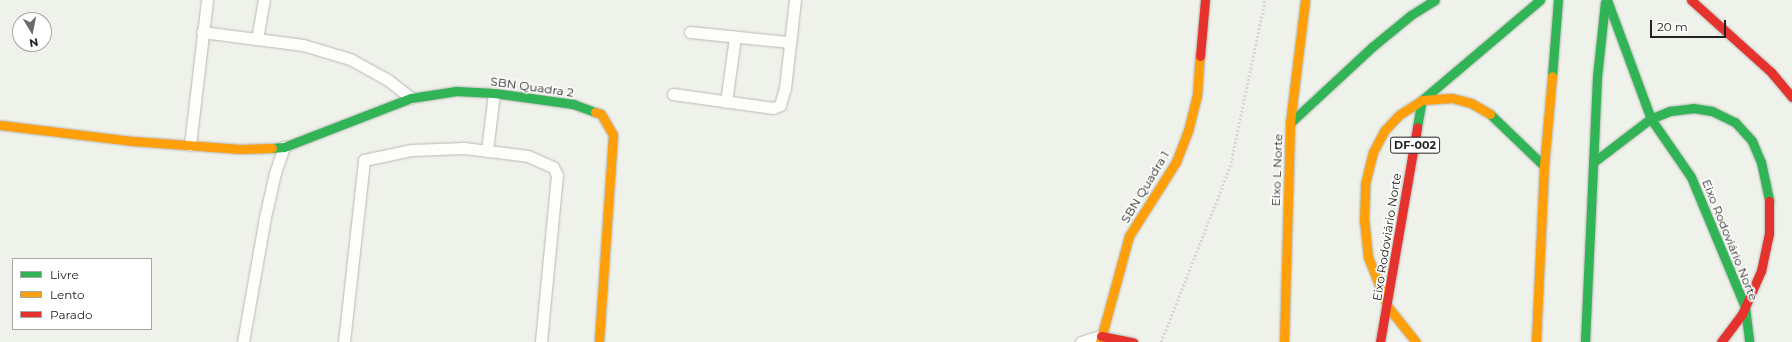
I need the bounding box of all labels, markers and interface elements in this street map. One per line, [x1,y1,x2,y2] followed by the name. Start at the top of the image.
[12,12,52,52] north arrow
[1652,12,1728,38] scale bar
[1657,19,1688,34] text: 20 m
[28,35,40,50] text: N
[489,74,575,100] street label: SBN Quadra 2
[1269,134,1285,206] street label: Eixo L Norte
[1390,136,1440,154] road number: DF-002
[1118,148,1172,226] street label: SBN Quadra 1
[1370,172,1404,302] street label: Eixo Rodoviário Norte
[1699,177,1761,303] street label: Eixo Rodoviário Norte
[12,258,152,330] legend
[50,267,79,282] text: Livre
[50,287,85,302] text: Lento
[50,307,93,322] text: Parado

